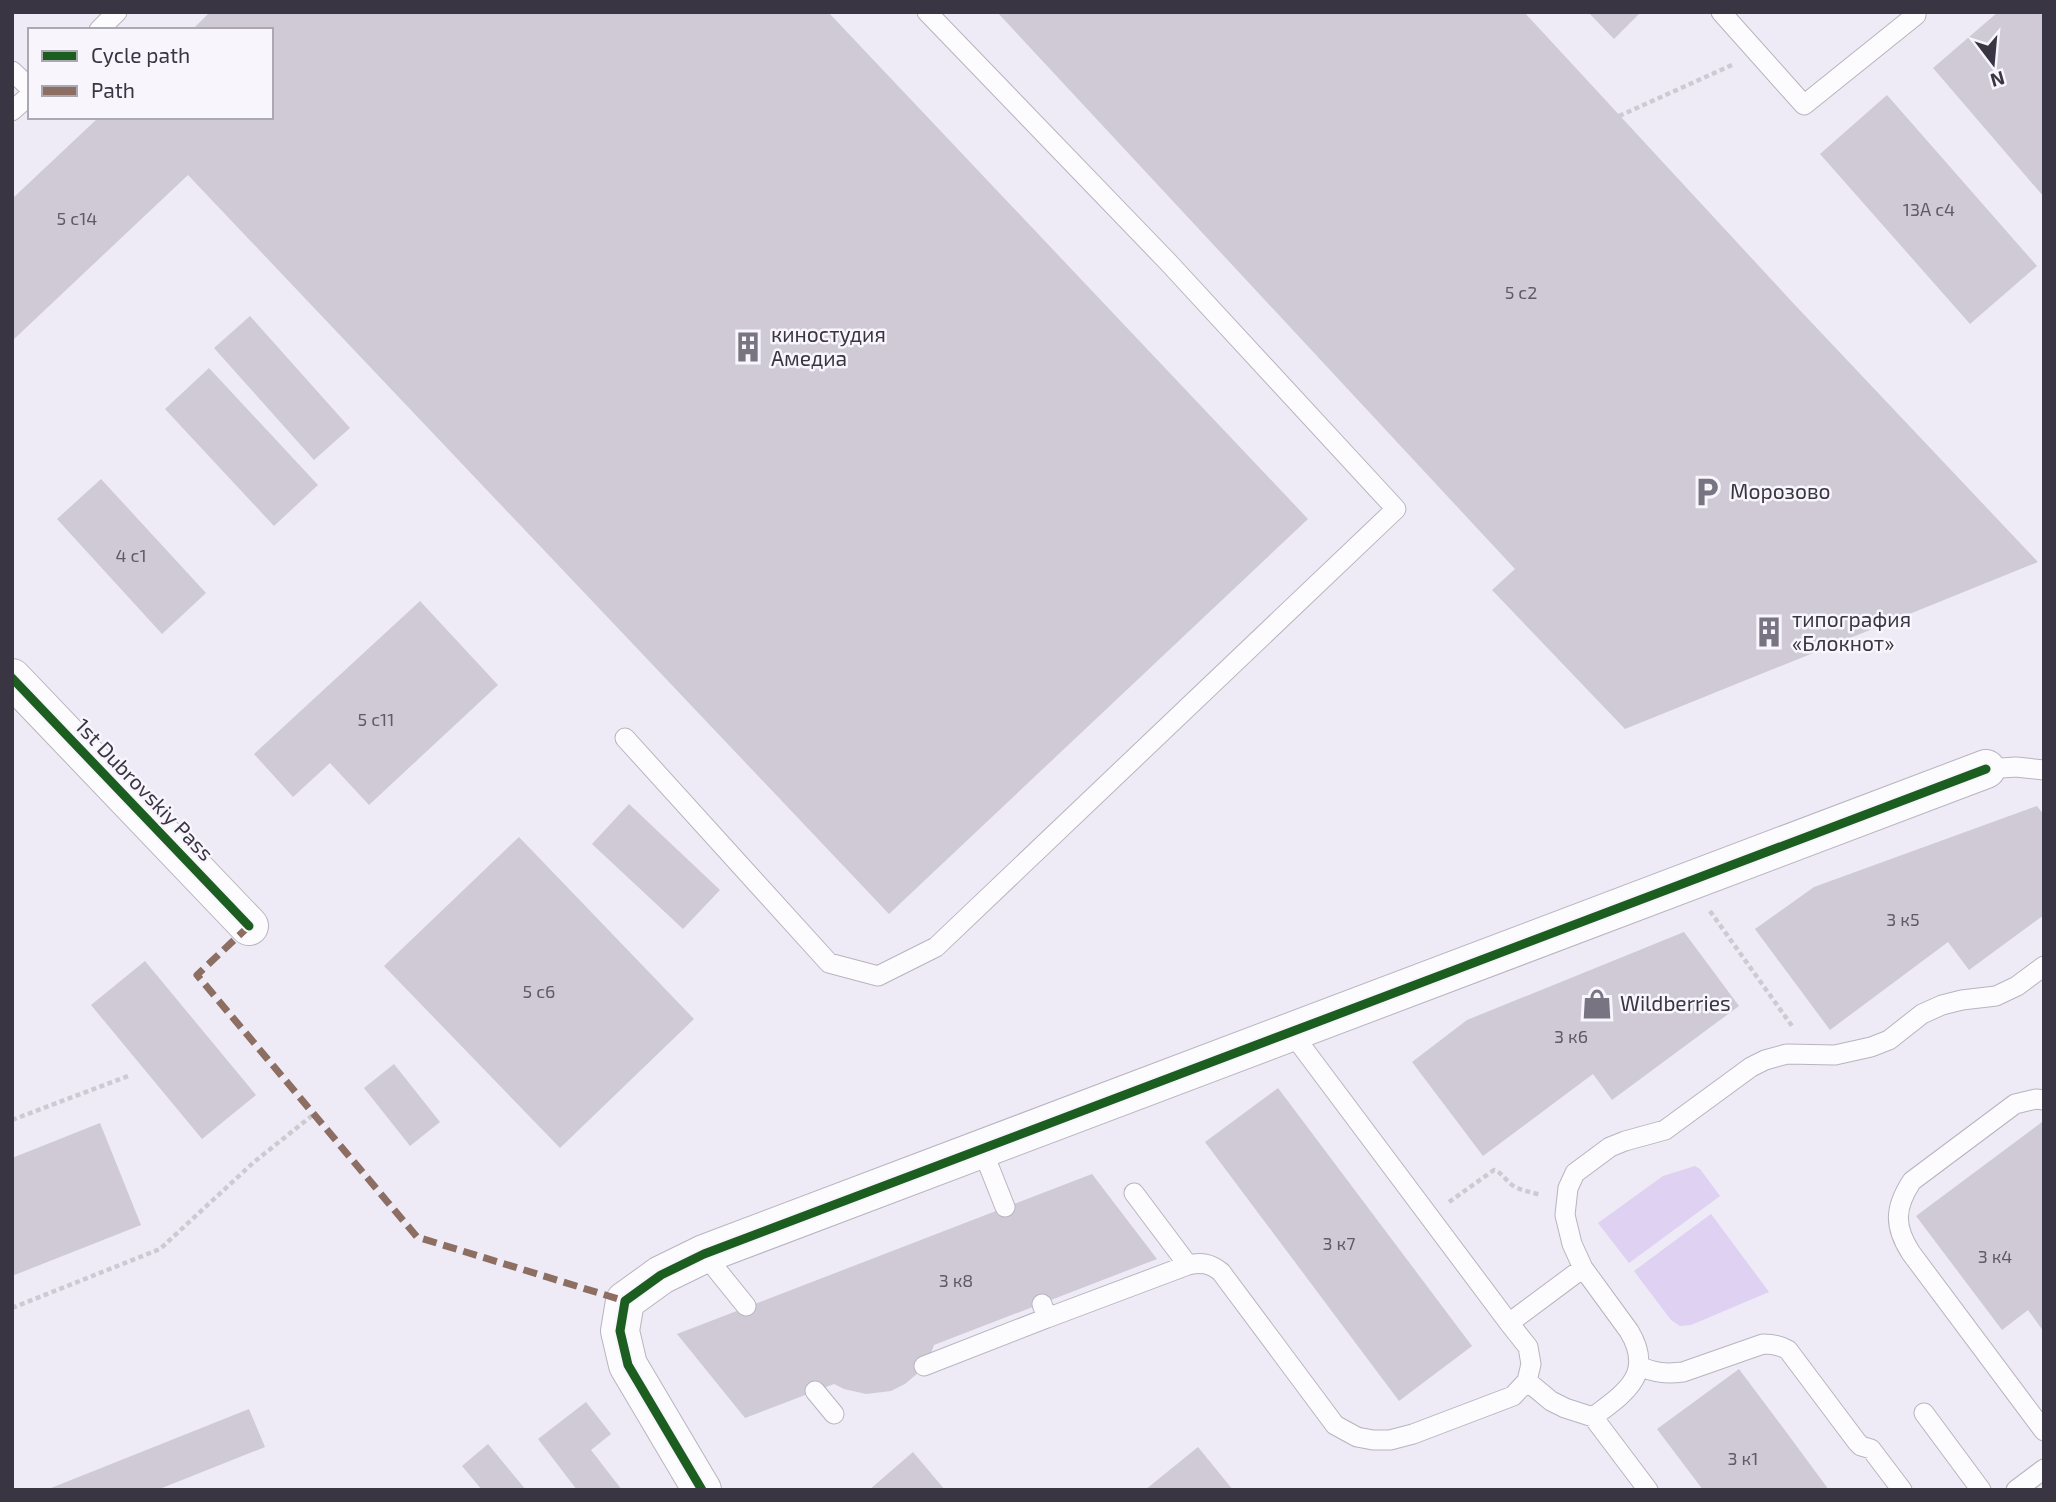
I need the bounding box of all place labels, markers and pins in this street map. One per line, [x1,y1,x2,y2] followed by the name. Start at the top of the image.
[771,321,886,370] place label: киностудия Амедиа
[731,330,765,364] building icon: киностудия Амедиа
[1690,475,1724,509] parking icon: Морозово
[1730,478,1831,503] place label: Морозово
[1792,606,1911,655] place label: типография «Блокнот»
[1752,615,1786,649] building icon: типография «Блокнот»
[1580,987,1614,1021] shop icon: Wildberries
[1620,990,1731,1015] place label: Wildberries

